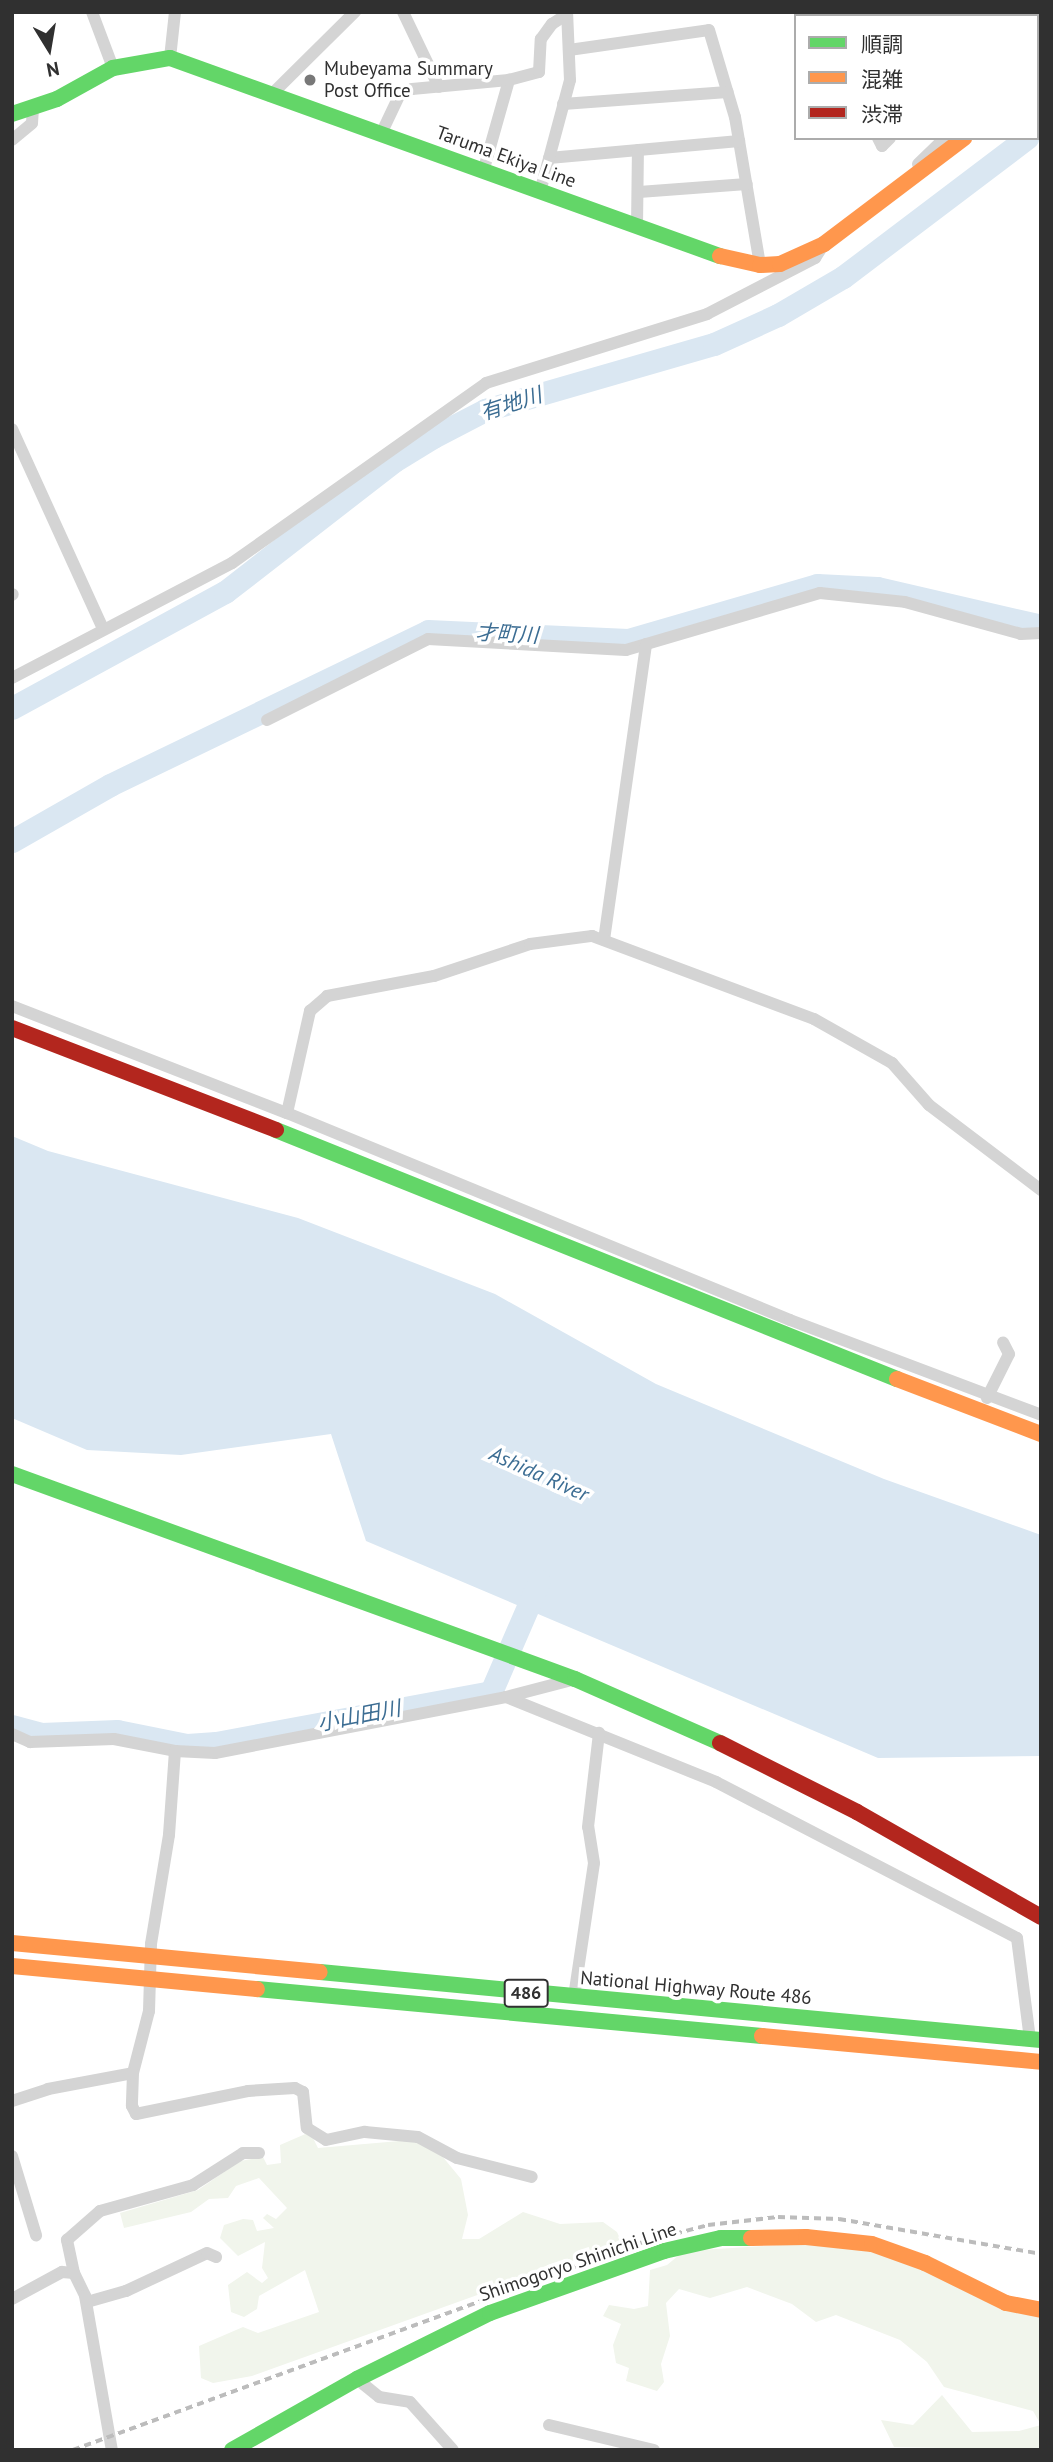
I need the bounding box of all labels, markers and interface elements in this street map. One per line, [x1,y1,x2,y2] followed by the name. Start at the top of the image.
[14,14,84,84] north arrow
[794,14,1039,140] legend
[861,31,903,58] text: 順調
[45,57,61,83] text: N
[324,58,493,102] place label: Mubeyama Summary Post Office
[861,66,903,93] text: 混雑
[302,72,318,88] marker: Mubeyama Summary Post Office
[861,101,903,128] text: 渋滞
[433,121,579,193] street label: Taruma Ekiya Line
[477,382,545,426] water label: 有地川
[475,620,539,648] water label: 才町川
[486,1441,592,1507] water label: Ashida River
[315,1696,403,1736] water label: 小山田川
[579,1966,813,2010] street label: National Highway Route 486
[503,1979,549,2008] road number: 486
[476,2218,680,2306] street label: Shimogoryo Shinichi Line

